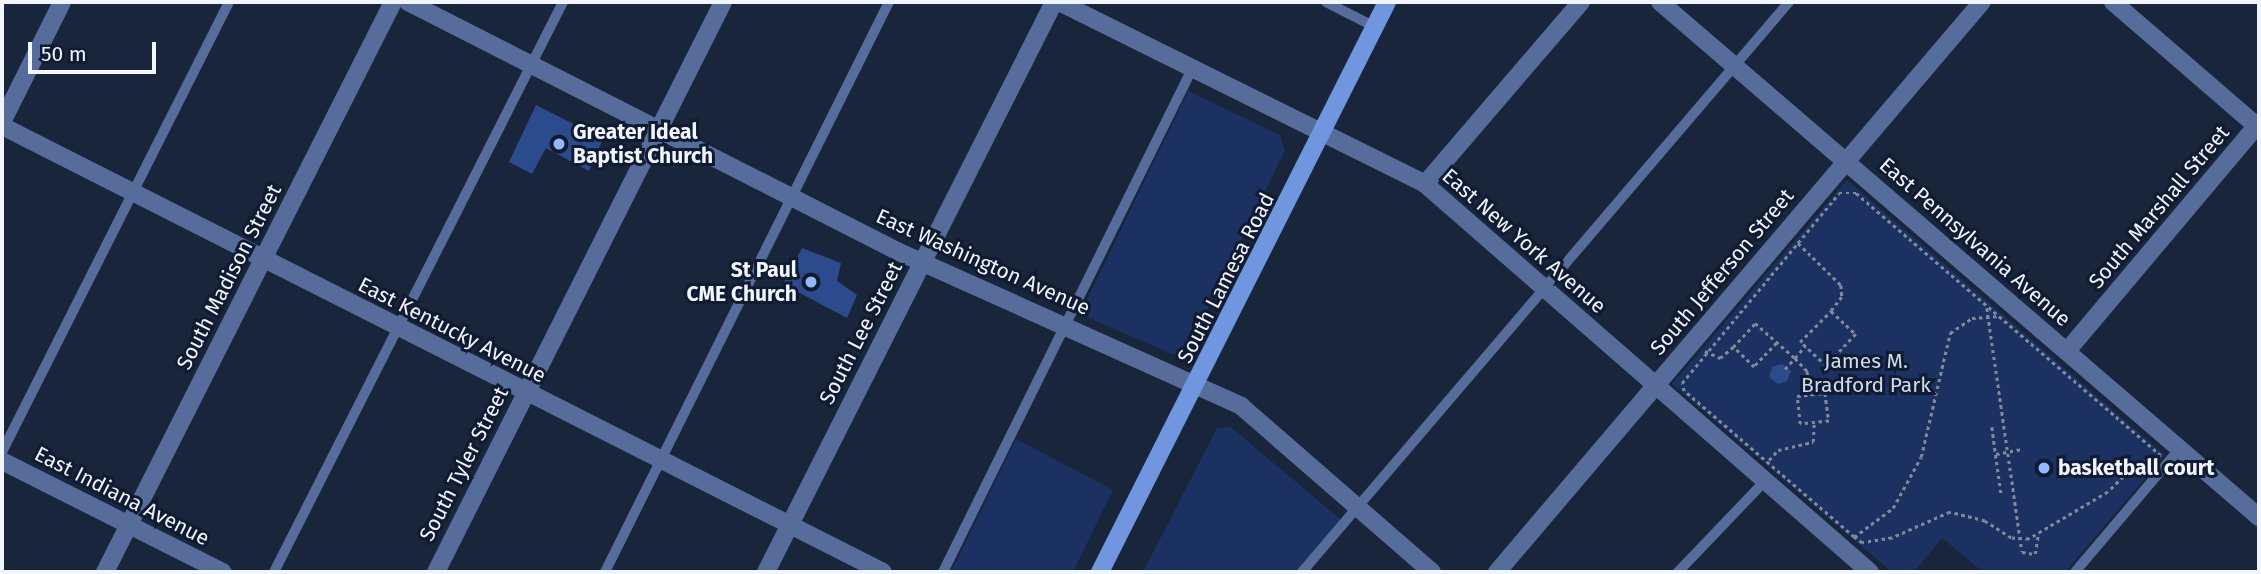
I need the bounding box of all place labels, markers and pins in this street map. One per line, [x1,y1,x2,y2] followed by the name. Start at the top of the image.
[573,119,713,169] place label: Greater Ideal Baptist Church
[551,136,567,152] marker: Greater Ideal Baptist Church
[687,257,797,307] place label: St Paul CME Church
[803,274,819,290] marker: St Paul CME Church
[2058,455,2214,481] place label: basketball court
[2036,460,2052,476] marker: basketball court

